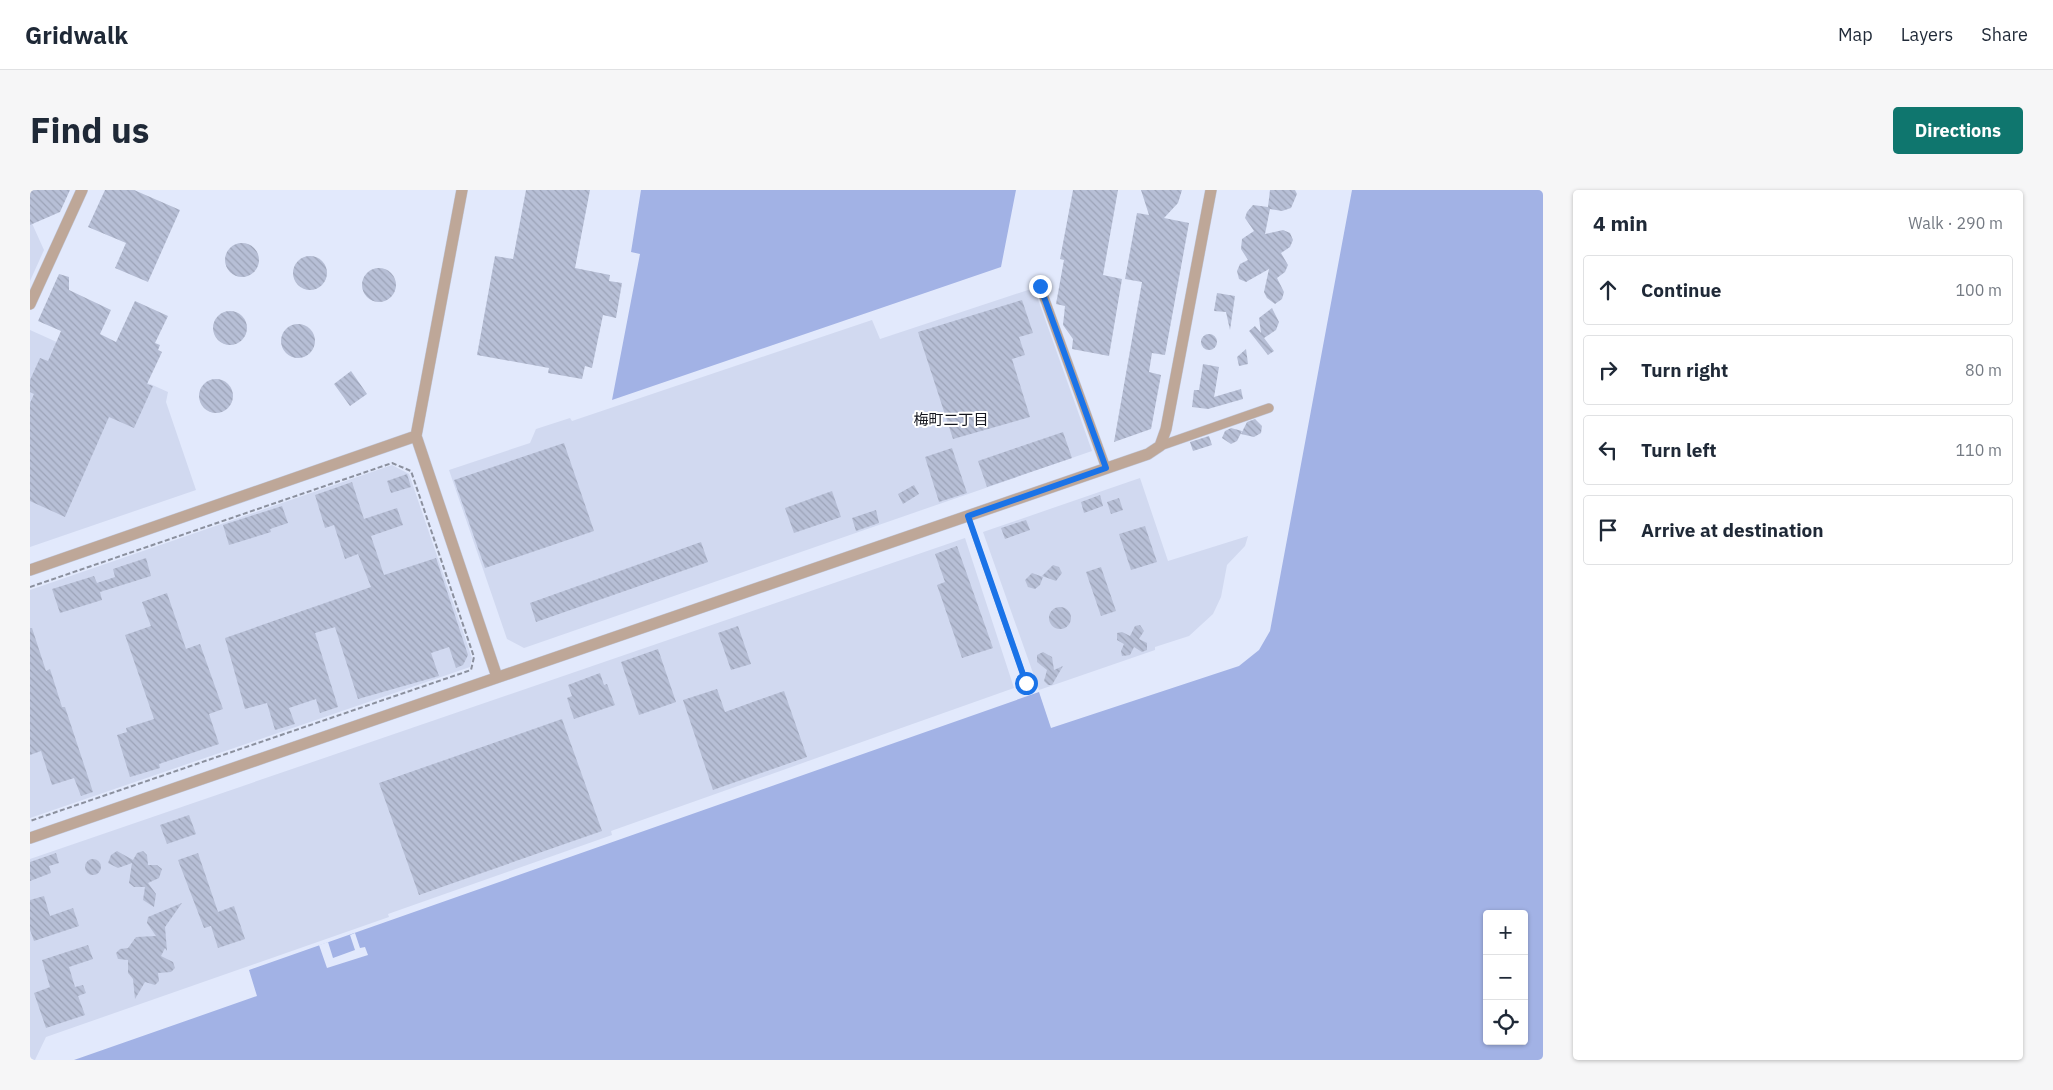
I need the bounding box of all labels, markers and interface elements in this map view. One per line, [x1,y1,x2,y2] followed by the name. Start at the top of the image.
[25,19,128,51] text: Gridwalk
[1838,23,1873,46] text: Map
[1901,23,1953,46] text: Layers
[1981,23,2028,46] text: Share
[30,107,149,153] text: Find us
[1893,107,2023,154] button: Directions
[1593,209,1648,237] text: 4 min
[1908,213,2003,233] text: Walk · 290 m
[1029,275,1052,298] route end
[1594,276,1622,304] icon: ahead
[1641,278,1721,302] text: Continue
[1955,280,2002,300] text: 100 m
[1594,356,1622,384] icon: right
[1641,358,1728,382] text: Turn right
[1965,360,2002,380] text: 80 m
[913,410,989,429] district label: 梅町二丁目
[1594,436,1622,464] icon: left
[1641,438,1717,462] text: Turn left
[1955,440,2002,460] text: 110 m
[1594,516,1622,544] icon: arrive
[1641,518,1824,542] text: Arrive at destination
[1015,672,1038,695] route start
[1483,910,1528,1045] map controls
[1483,910,1528,955] button: +
[1483,955,1528,1000] button: −
[1483,1000,1528,1045] button: locate

